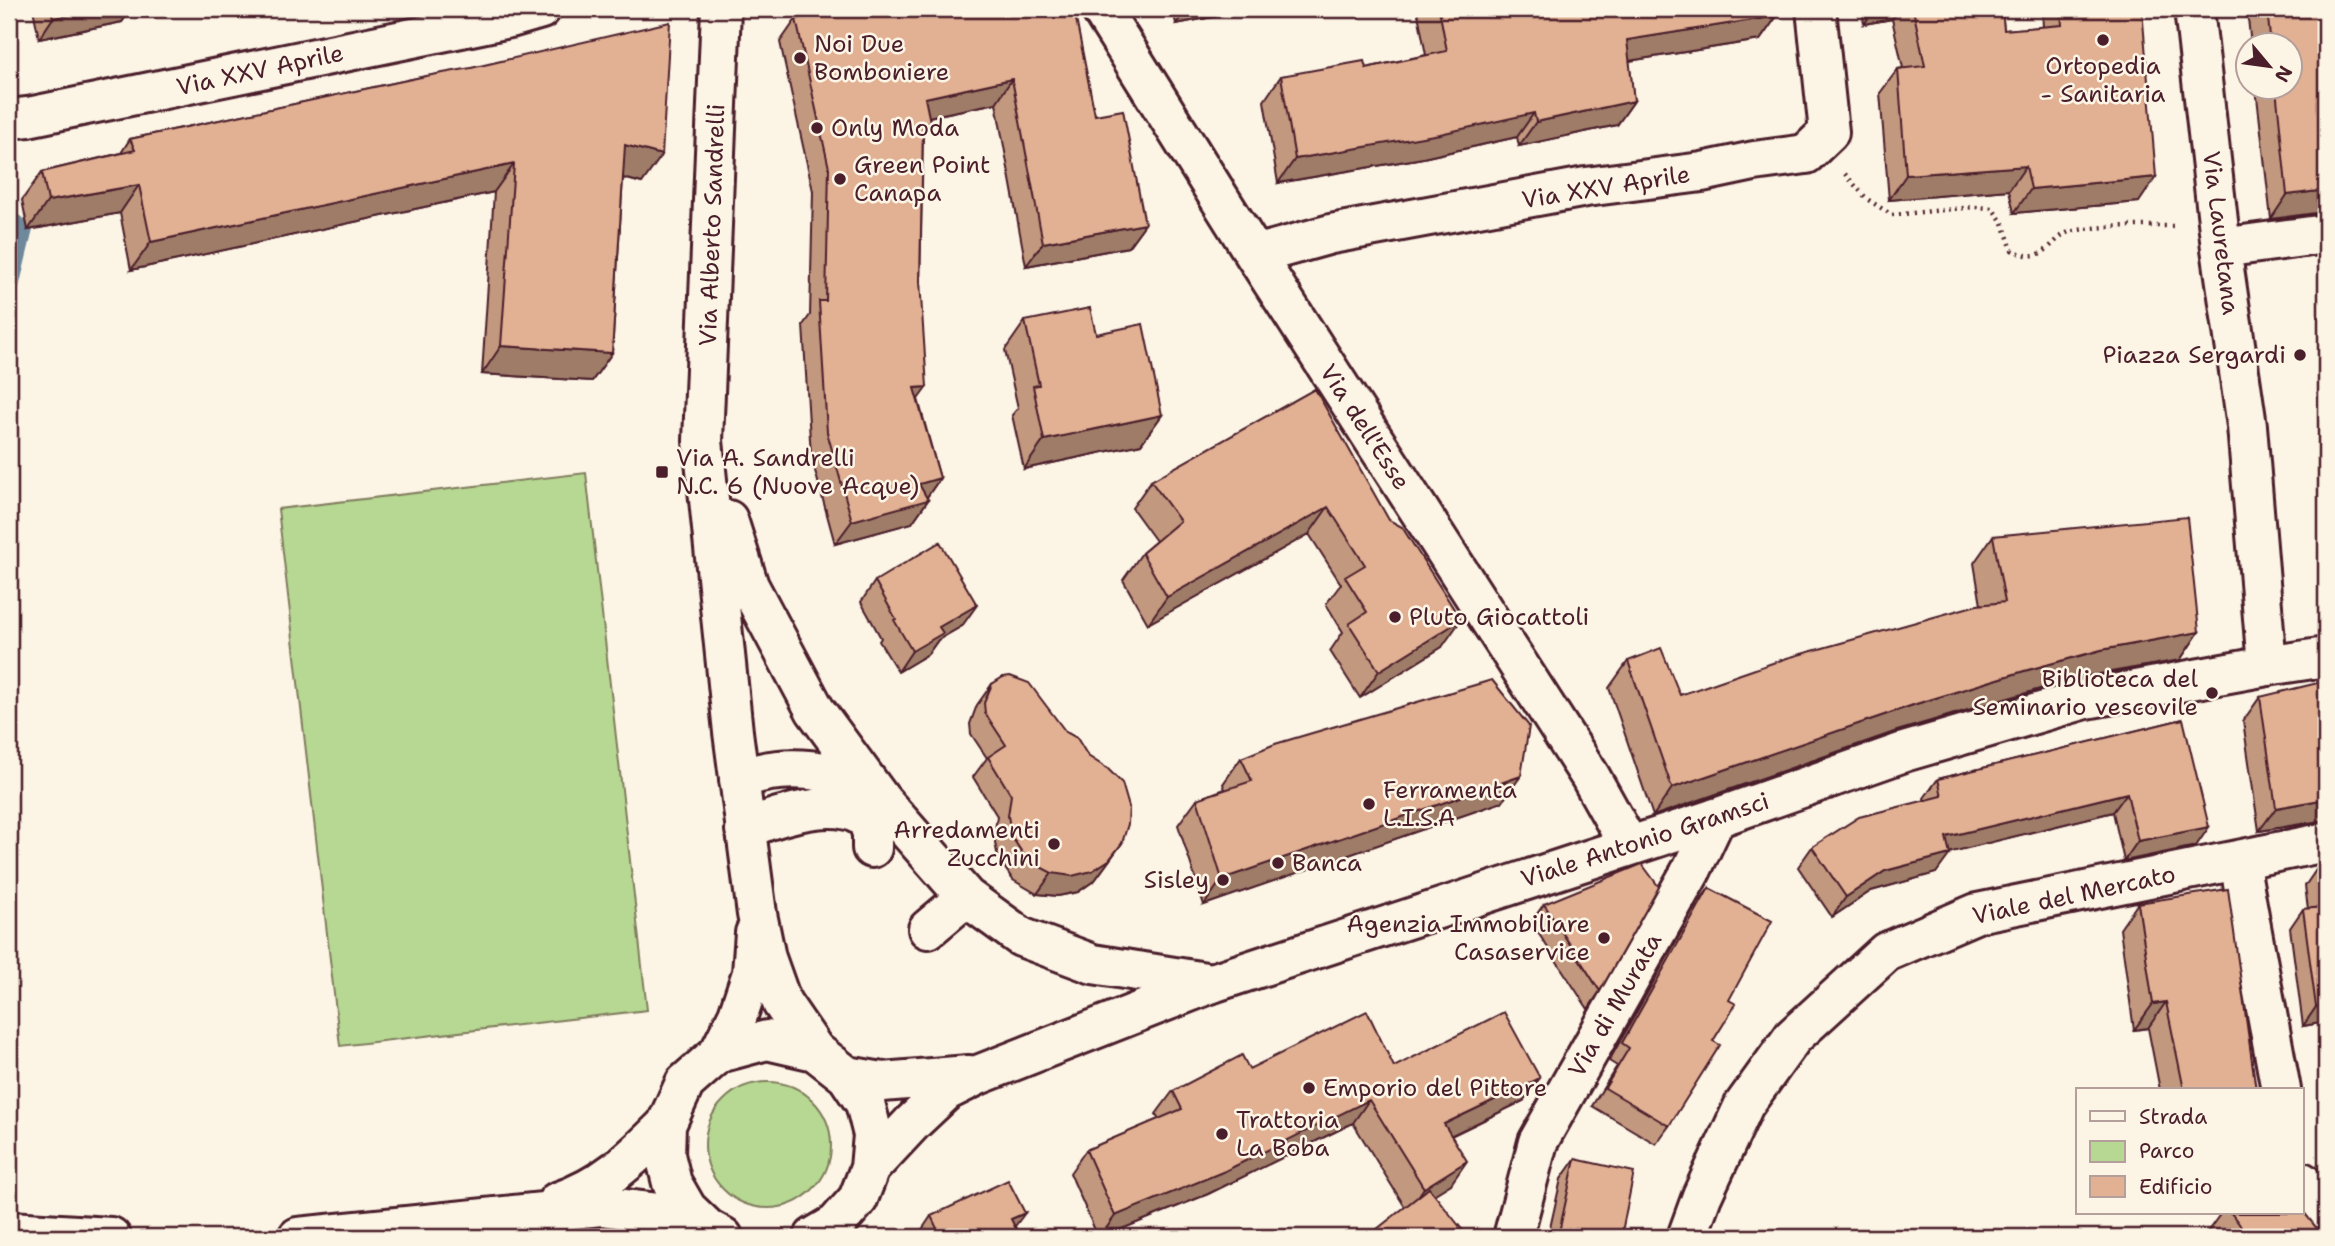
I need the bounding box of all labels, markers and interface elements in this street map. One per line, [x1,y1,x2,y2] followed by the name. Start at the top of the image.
[814,28,949,88] place label: Noi Due Bomboniere
[2095,32,2111,48] marker: Ortopedia - Sanitaria
[2234,32,2304,102] north arrow
[174,37,346,103] street label: Via XXV Aprile
[792,50,808,66] marker: Noi Due Bomboniere
[2040,50,2166,110] place label: Ortopedia - Sanitaria
[2269,61,2298,87] text: N
[692,103,732,347] street label: Via Alberto Sandrelli
[831,112,959,144] place label: Only Moda
[809,120,825,136] marker: Only Moda
[854,149,991,209] place label: Green Point Canapa
[2195,149,2247,317] street label: Via Lauretana
[1520,158,1692,216] street label: Via XXV Aprile
[832,171,848,187] marker: Green Point Canapa
[2103,339,2286,371] place label: Piazza Sergardi
[2292,347,2308,363] marker: Piazza Sergardi
[1312,358,1418,496] street label: Via dell'Esse
[676,442,919,502] place label: Via A. Sandrelli N.C. 6 (Nuove Acque)
[654,464,670,480] marker: Via A. Sandrelli N.C. 6 (Nuove Acque)
[1409,601,1589,633] place label: Pluto Giocattoli
[1387,609,1403,625] marker: Pluto Giocattoli
[1973,663,2199,723] place label: Biblioteca del Seminario vescovile
[2204,685,2220,701] marker: Biblioteca del Seminario vescovile
[1383,774,1517,834] place label: Ferramenta L.I.S.A
[1517,785,1773,895] street label: Viale Antonio Gramsci
[1361,796,1377,812] marker: Ferramenta L.I.S.A
[894,814,1040,874] place label: Arredamenti Zucchini
[1046,836,1062,852] marker: Arredamenti Zucchini
[1292,847,1362,879] place label: Banca
[1270,855,1286,871] marker: Banca
[1970,858,2178,932] street label: Viale del Mercato
[1144,864,1209,896] place label: Sisley
[1215,872,1231,888] marker: Sisley
[1347,908,1590,968] place label: Agenzia Immobiliare Casaservice
[1561,927,1669,1083] street label: Via di Murata
[1596,930,1612,946] marker: Agenzia Immobiliare Casaservice
[1323,1072,1547,1104] place label: Emporio del Pittore
[1301,1080,1317,1096] marker: Emporio del Pittore
[2076,1088,2304,1214] legend
[2139,1103,2207,1131] text: Strada
[1236,1104,1339,1164] place label: Trattoria La Boba
[1214,1126,1230,1142] marker: Trattoria La Boba
[2139,1137,2194,1165] text: Parco
[2139,1173,2212,1201] text: Edificio

